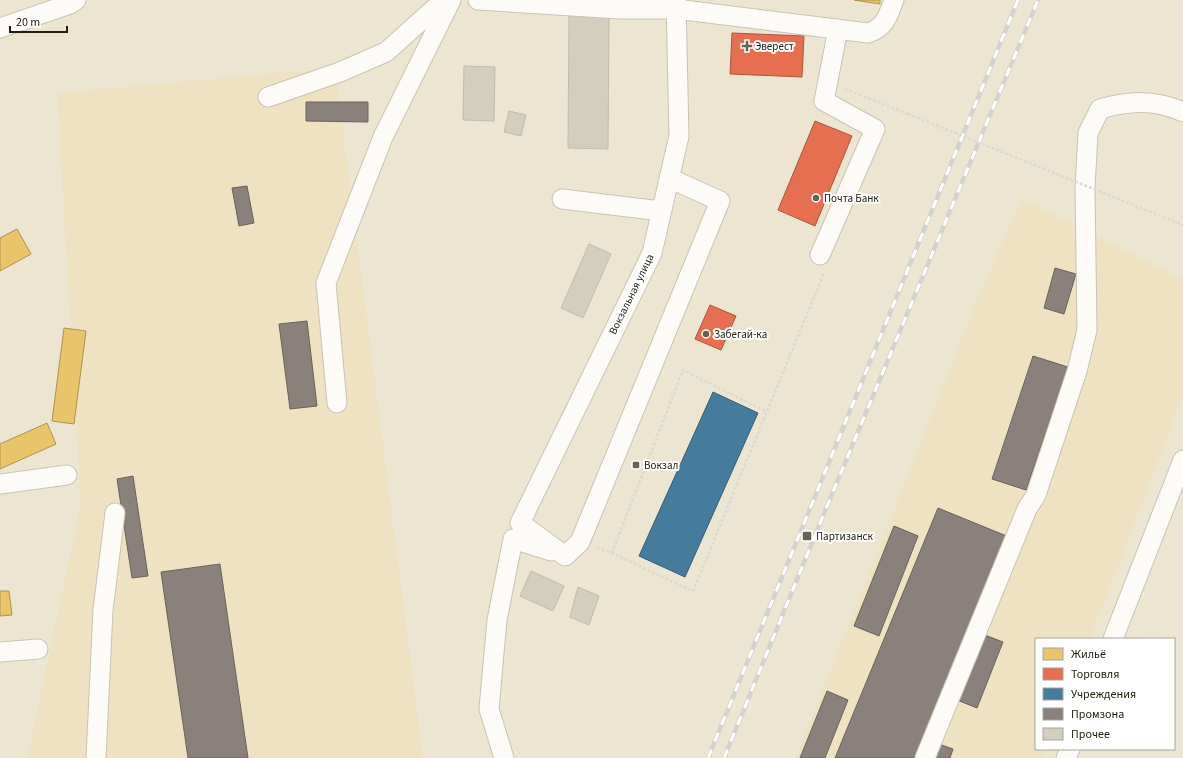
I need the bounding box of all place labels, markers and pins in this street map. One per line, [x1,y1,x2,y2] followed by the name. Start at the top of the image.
[755,39,794,54] place label: Эверест
[742,41,752,51] marker: Эверест
[824,191,879,206] place label: Почта Банк
[811,193,821,203] marker: Почта Банк
[714,327,767,342] place label: Забегай-ка
[701,329,711,339] marker: Забегай-ка
[644,458,678,473] place label: Вокзал
[631,460,641,470] marker: Вокзал
[816,529,874,544] place label: Партизанск
[801,530,813,542] marker: Партизанск

